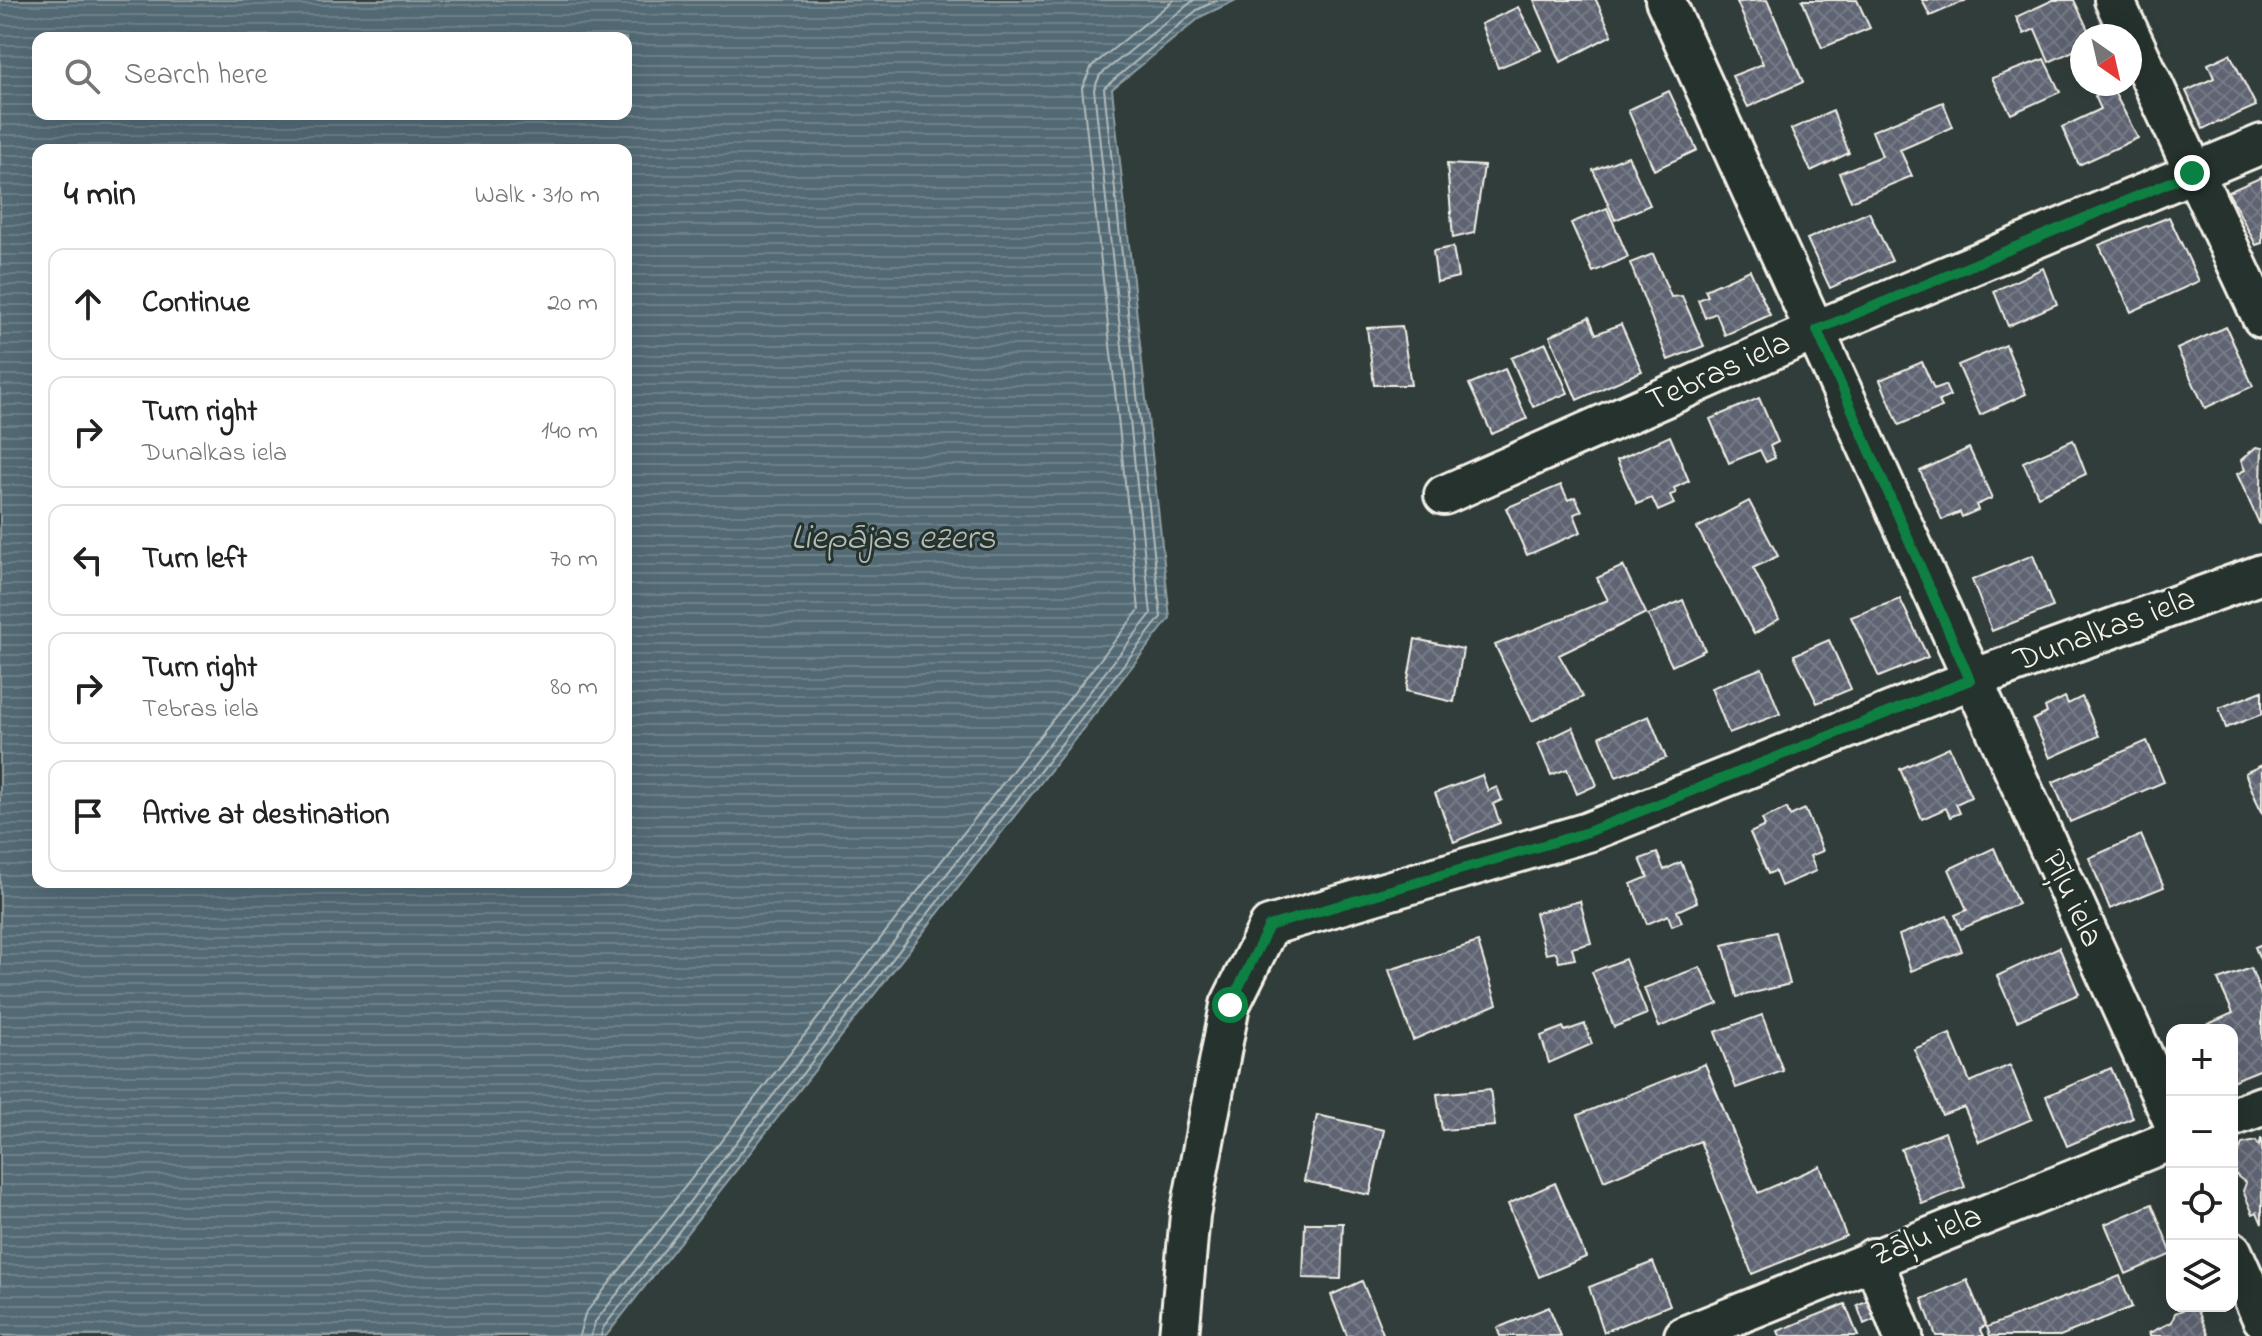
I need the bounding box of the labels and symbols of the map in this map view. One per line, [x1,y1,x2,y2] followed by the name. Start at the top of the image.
[2070,24,2142,96] north arrow
[2174,155,2210,191] route end
[1639,319,1799,427] street label: Tebras iela
[791,513,996,566] water label: Liepājas ezers
[2006,575,2203,687] street label: Dunalkas iela
[2027,842,2115,956] street label: Pīļu iela
[1212,987,1248,1023] route start
[1864,1192,1990,1282] street label: Zāļu iela

